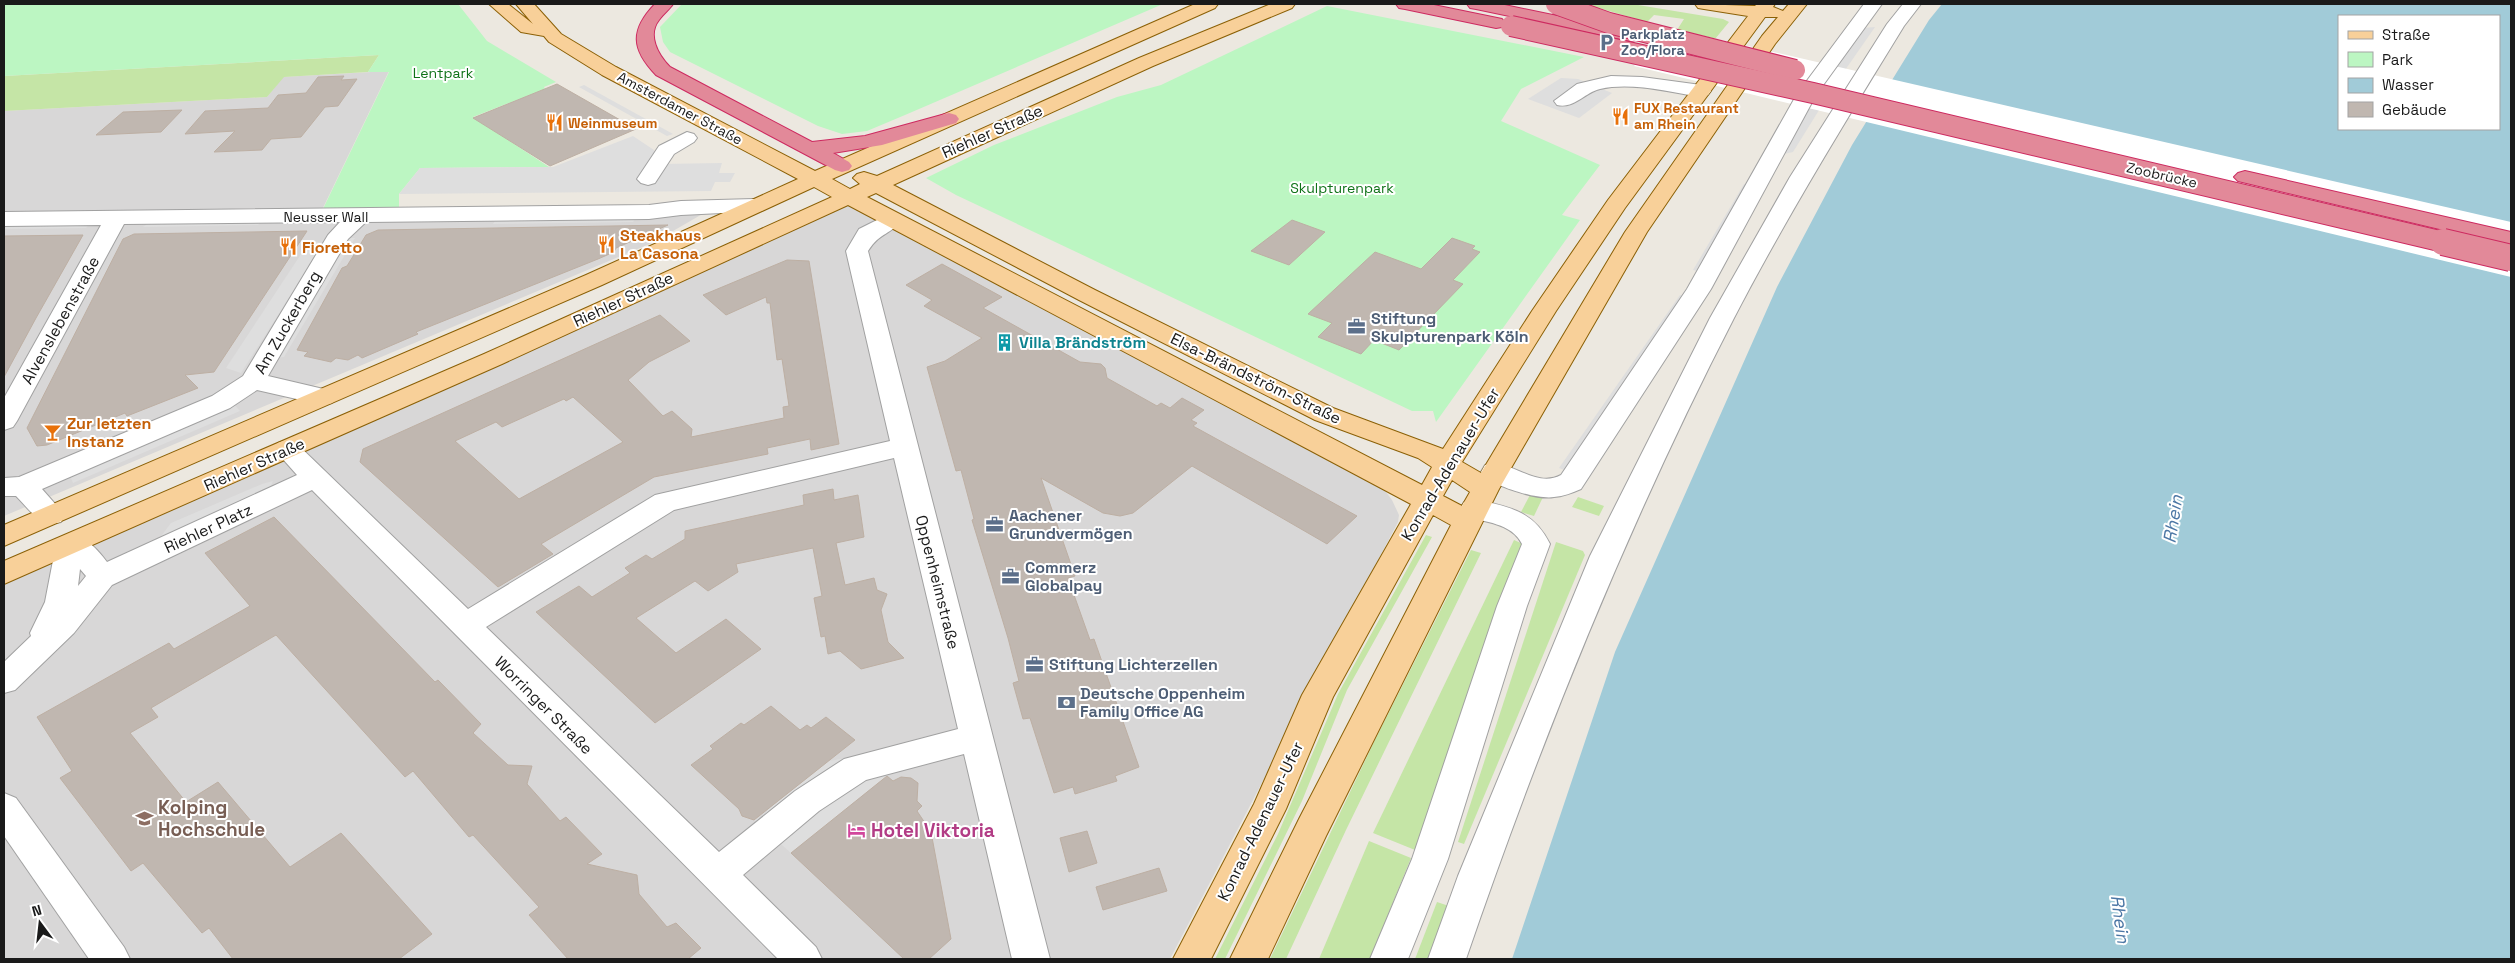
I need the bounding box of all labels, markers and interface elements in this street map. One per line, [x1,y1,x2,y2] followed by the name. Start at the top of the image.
[2338,15,2500,130] legend
[1621,25,1685,59] place label: Parkplatz Zoo/Flora
[2382,25,2431,44] text: Straße
[1597,32,1617,52] parking icon: Parkplatz Zoo/Flora
[2382,50,2413,69] text: Park
[413,64,474,82] park label: Lentpark
[614,67,746,149] street label: Amsterdamer Straße
[2382,75,2434,94] text: Wasser
[1634,99,1739,133] place label: FUX Restaurant am Rhein
[938,100,1046,163] street label: Riehler Straße
[2382,100,2447,119] text: Gebäude
[1610,106,1630,126] restaurant icon: FUX Restaurant am Rhein
[544,113,564,133] restaurant icon: Weinmuseum
[568,114,657,132] place label: Weinmuseum
[2125,158,2199,192] street label: Zoobrücke
[1290,179,1394,197] park label: Skulpturenpark
[284,208,368,226] street label: Neusser Wall
[620,225,701,264] place label: Steakhaus La Casona
[596,234,616,254] restaurant icon: Steakhaus La Casona
[278,237,298,257] restaurant icon: Fioretto
[302,237,362,258] place label: Fioretto
[17,253,104,388] street label: Alvenslebenstraße
[249,267,326,378] street label: Am Zuckerberg
[570,267,677,332] street label: Riehler Straße
[1371,308,1529,347] place label: Stiftung Skulpturenpark Köln
[1347,317,1367,337] office icon: Stiftung Skulpturenpark Köln
[1167,328,1345,429] street label: Elsa-Brändström-Straße
[995,332,1015,352] building icon: Villa Brändström
[1019,332,1146,353] place label: Villa Brändström
[1396,384,1504,545] street label: Konrad-Adenauer-Ufer
[67,413,151,452] place label: Zur letzten Instanz
[43,422,63,442] bar icon: Zur letzten Instanz
[200,433,308,496] street label: Riehler Straße
[2157,492,2188,545] water label: Rhein
[161,499,256,558] street label: Riehler Platz
[1009,505,1133,544] place label: Aachener Grundvermögen
[911,513,964,651] street label: Oppenheimstraße
[985,514,1005,534] office icon: Aachener Grundvermögen
[1025,557,1102,596] place label: Commerz Globalpay
[1001,566,1021,586] office icon: Commerz Globalpay
[490,652,597,759] street label: Worringer Straße
[1025,654,1045,674] office icon: Stiftung Lichterzellen
[1049,654,1218,675] place label: Stiftung Lichterzellen
[1080,683,1245,722] place label: Deutsche Oppenheim Family Office AG
[1056,692,1076,712] bank icon: Deutsche Oppenheim Family Office AG
[1213,738,1308,904] street label: Konrad-Adenauer-Ufer
[158,795,265,842] place label: Kolping Hochschule
[134,808,154,828] school or university icon: Kolping Hochschule
[871,818,995,843] place label: Hotel Viktoria
[847,820,867,840] hotel icon: Hotel Viktoria
[2106,893,2135,945] water label: Rhein
[15,898,65,948] north arrow
[30,901,44,920] text: N

